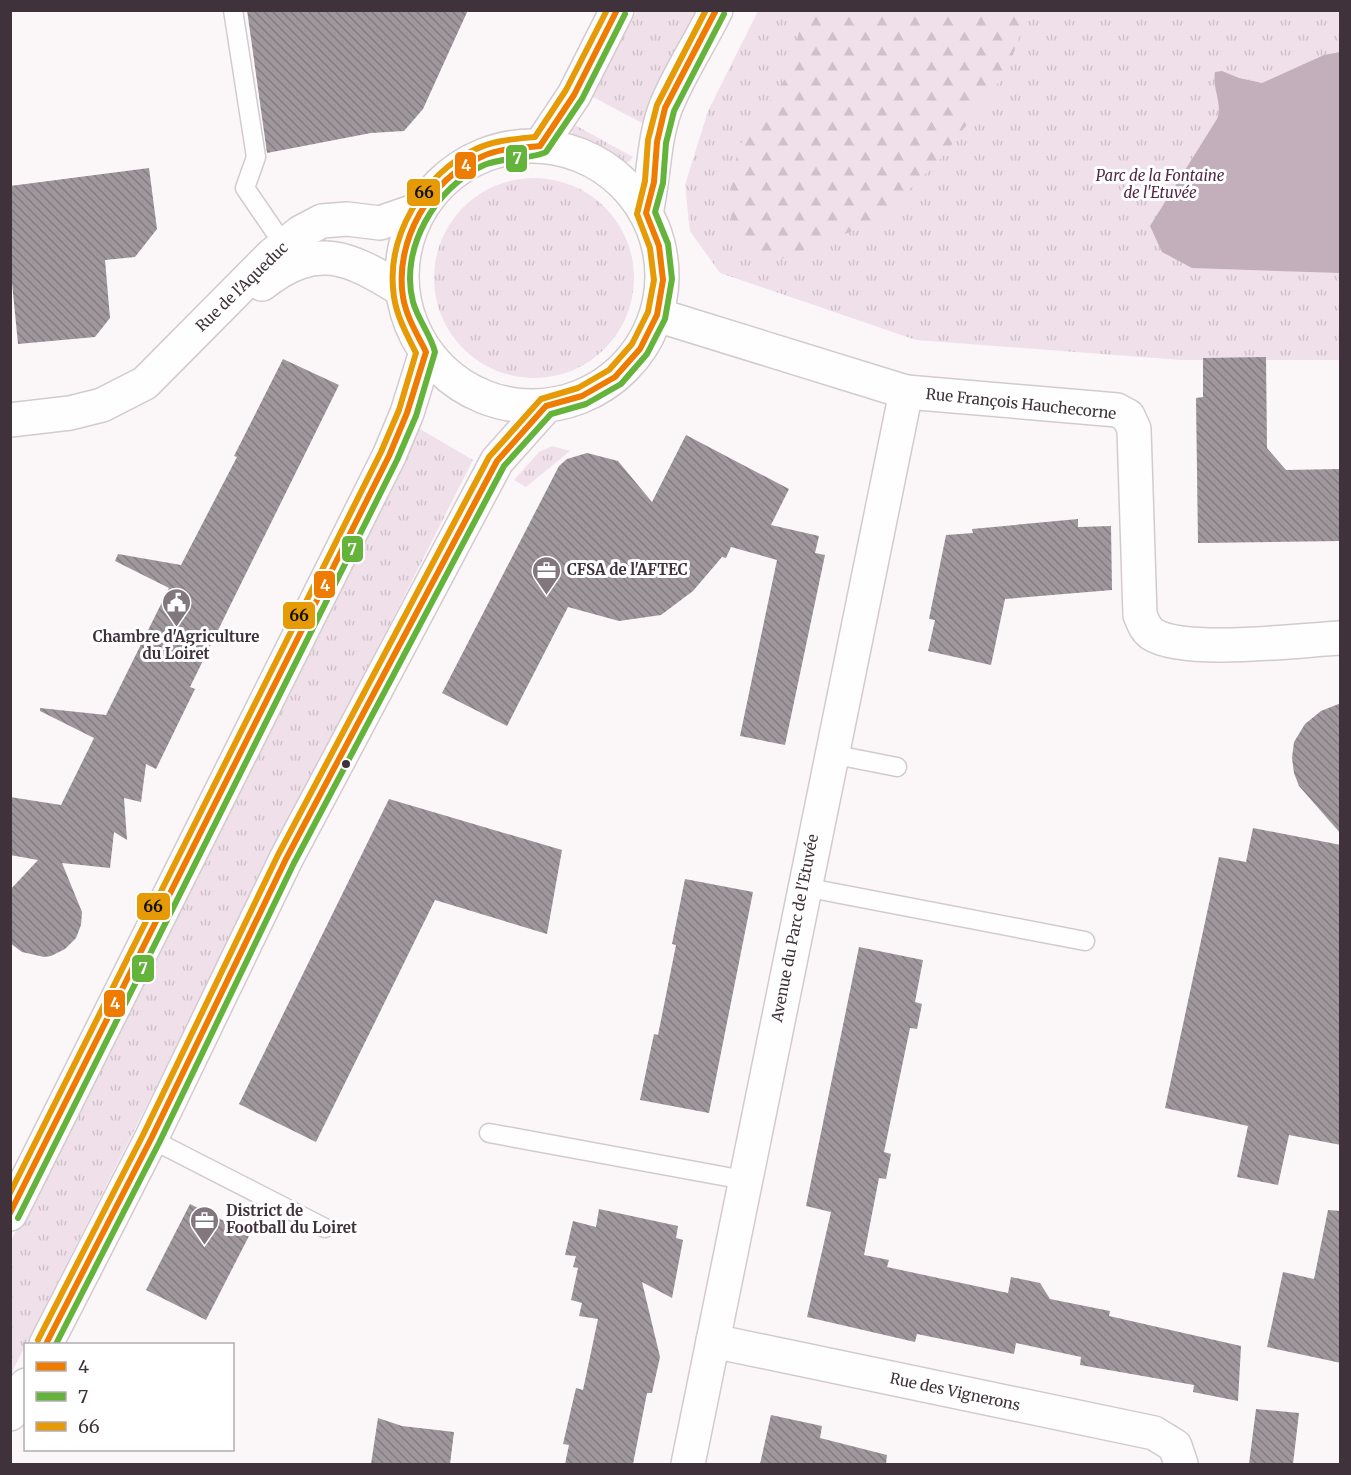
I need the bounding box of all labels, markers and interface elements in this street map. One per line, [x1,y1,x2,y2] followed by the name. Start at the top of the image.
[505,144,528,173] line badge: 7
[512,148,522,168] text: 7
[454,151,477,180] line badge: 4
[461,155,471,175] text: 4
[1096,166,1225,202] park label: Parc de la Fontaine de l'Etuvée
[406,178,441,207] line badge: 66
[414,182,434,202] text: 66
[192,238,292,335] street label: Rue de l'Aqueduc
[925,384,1117,423] street label: Rue François Hauchecorne
[341,535,364,563] line badge: 7
[347,539,357,559] text: 7
[530,554,562,596] office icon: CFSA de l'AFTEC
[567,560,688,579] place label: CFSA de l'AFTEC
[313,570,336,599] line badge: 4
[320,575,330,595] text: 4
[160,586,192,628] public building icon: Chambre d'Agriculture du Loiret
[282,601,316,630] line badge: 66
[289,605,309,625] text: 66
[93,627,259,663] place label: Chambre d'Agriculture du Loiret
[340,758,352,770] unlabelled marker
[767,832,822,1024] street label: Avenue du Parc de l'Etuvée
[136,892,171,921] line badge: 66
[143,896,163,916] text: 66
[131,954,155,983] line badge: 7
[138,958,148,978] text: 7
[103,989,126,1018] line badge: 4
[110,993,120,1013] text: 4
[226,1201,357,1237] place label: District de Football du Loiret
[189,1204,221,1246] office icon: District de Football du Loiret
[24,1343,234,1451] legend
[78,1355,89,1378] text: 4
[888,1368,1022,1415] street label: Rue des Vignerons
[78,1385,88,1408] text: 7
[78,1415,100,1438] text: 66

